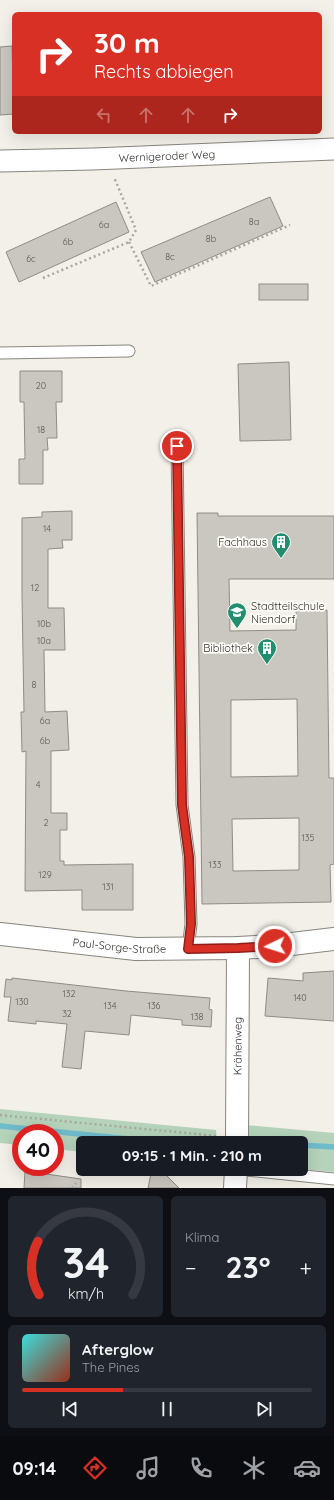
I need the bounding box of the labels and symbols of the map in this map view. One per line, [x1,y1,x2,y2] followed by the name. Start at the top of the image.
[118,147,216,165] street label: Wernigeroder Weg
[249,216,259,227] house number: 8a
[99,219,109,230] house number: 6a
[206,233,217,244] house number: 8b
[63,236,74,247] house number: 6b
[165,251,175,262] house number: 8c
[26,253,36,264] house number: 6c
[36,380,46,391] house number: 20
[37,424,45,435] house number: 18
[160,429,194,463] pin
[43,523,51,534] house number: 14
[270,531,292,559] building icon: Fachhaus
[218,535,267,549] place label: Fachhaus
[31,582,39,593] house number: 12
[251,599,325,626] place label: Stadtteilschule Niendorf
[226,601,248,629] school or university icon: Stadtteilschule Niendorf
[37,618,52,629] house number: 10b
[37,635,51,646] house number: 10a
[256,637,278,665] building icon: Bibliothek
[203,641,253,655] place label: Bibliothek
[32,679,37,690] house number: 8
[40,715,50,726] house number: 6a
[40,735,51,746] house number: 6b
[36,779,41,790] house number: 4
[44,817,49,828] house number: 2
[302,832,315,843] house number: 135
[209,859,222,870] house number: 133
[38,869,52,880] house number: 129
[102,881,114,892] house number: 131
[254,925,296,967] position arrow
[72,935,166,956] street label: Paul-Sorge-Straße
[62,988,76,999] house number: 132
[293,992,307,1003] house number: 140
[15,996,29,1007] house number: 130
[104,1000,117,1011] house number: 134
[148,1000,161,1011] house number: 136
[62,1008,72,1019] house number: 32
[191,1011,204,1022] house number: 138
[230,1017,245,1075] street label: Krähenweg
[12,1124,64,1176] speed limit sign: 40

